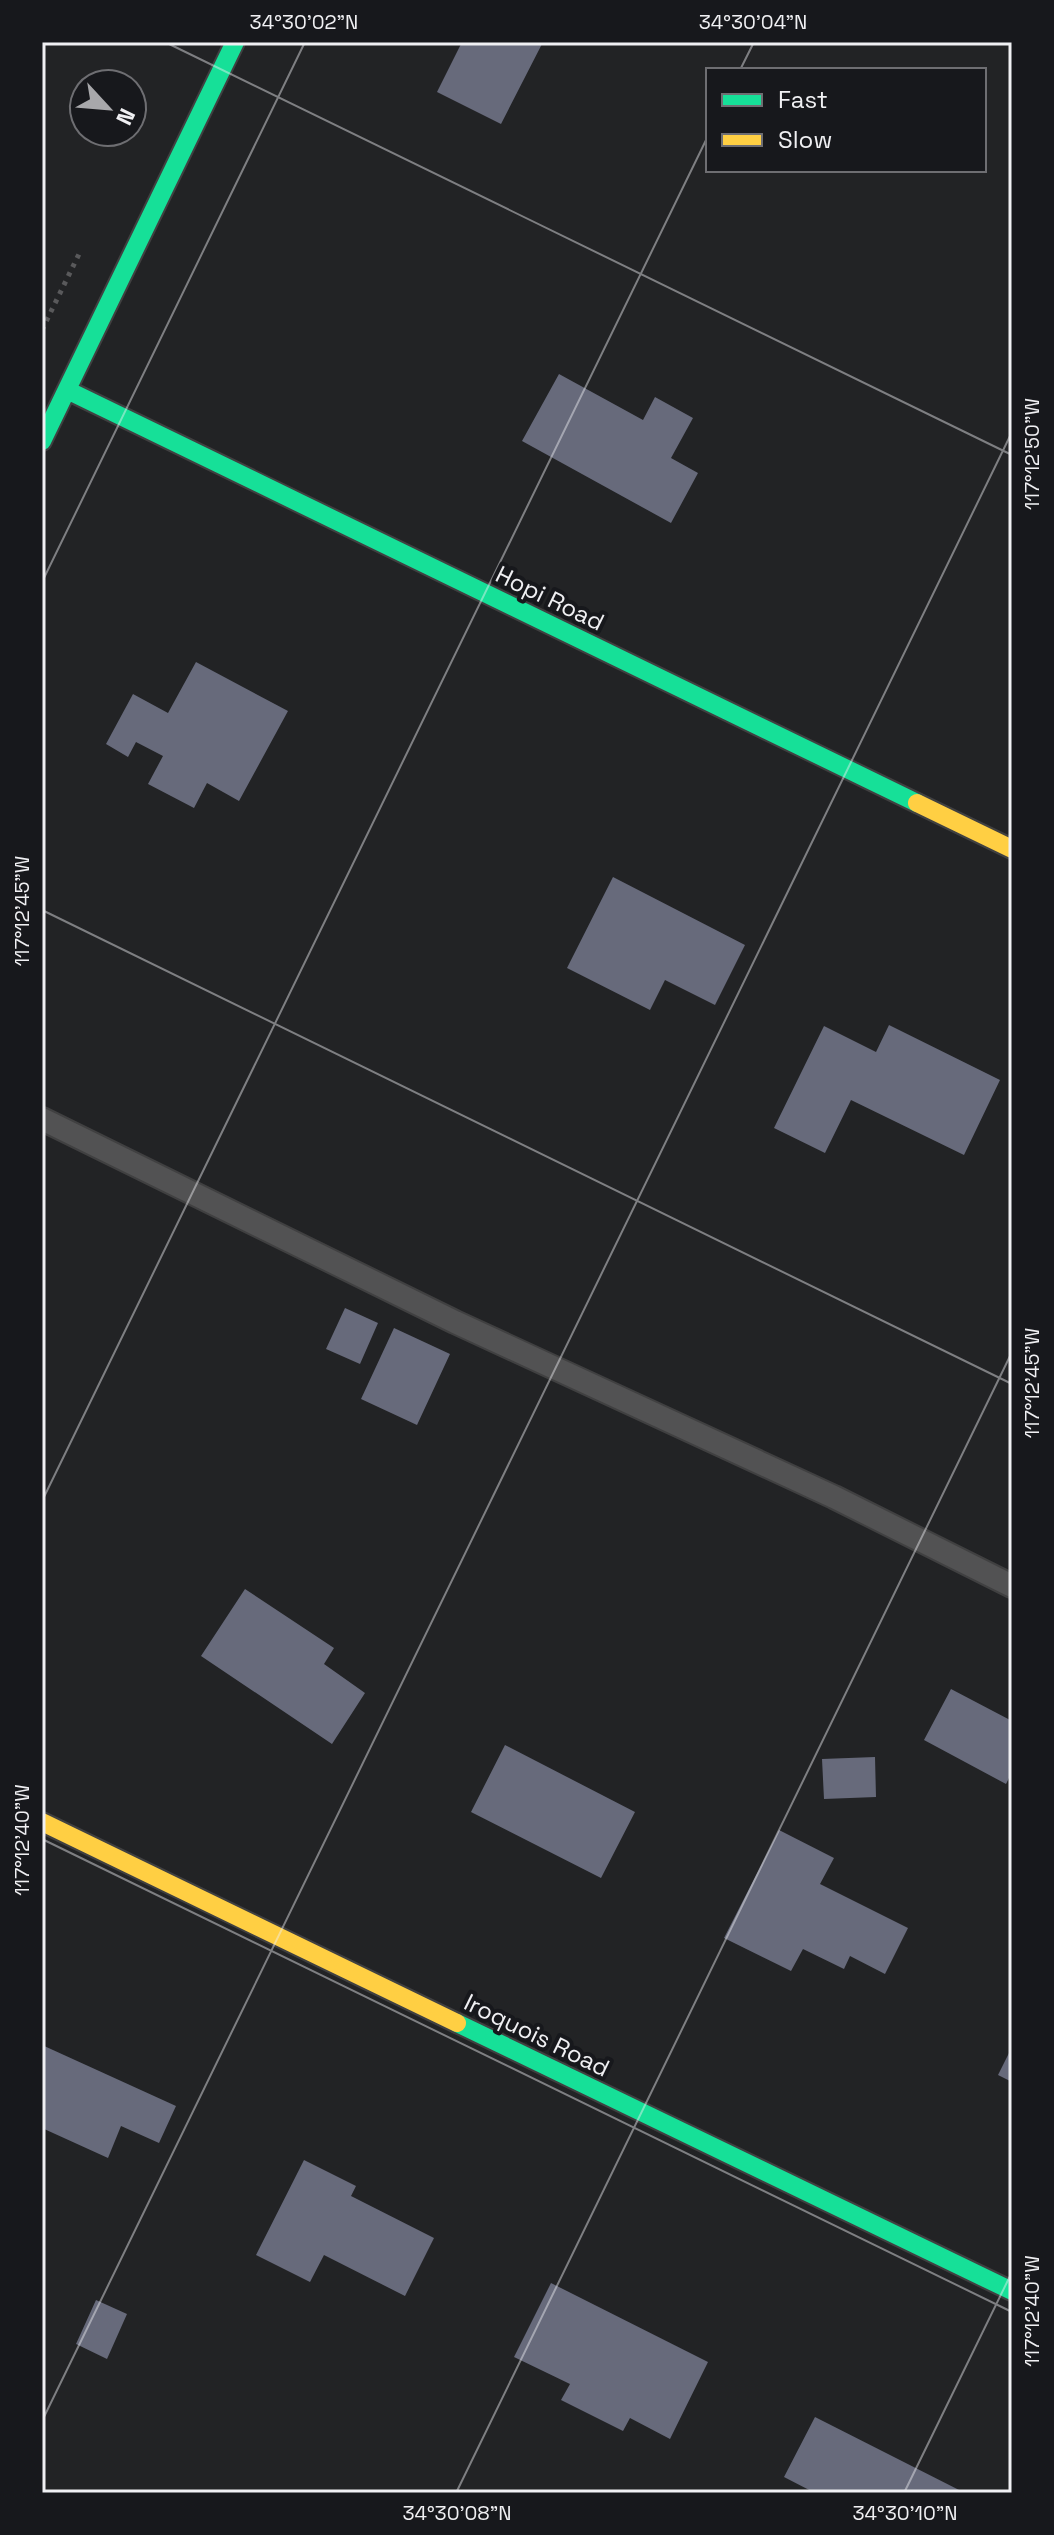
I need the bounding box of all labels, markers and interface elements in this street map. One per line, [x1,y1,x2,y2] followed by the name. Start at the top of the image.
[250,9,358,35] text: 34°30'02"N
[699,9,807,35] text: 34°30'04"N
[68,68,148,148] north arrow
[706,68,986,172] legend
[778,84,828,115] text: Fast
[110,104,142,130] text: N
[778,124,832,155] text: Slow
[1019,398,1045,510] text: 117°12'50"W
[491,558,609,638] street label: Hopi Road
[9,856,35,966] text: 117°12'45"W
[1019,1328,1045,1438] text: 117°12'45"W
[9,1784,35,1896] text: 117°12'40"W
[459,1986,615,2084] street label: Iroquois Road
[1019,2255,1045,2367] text: 117°12'40"W
[402,2500,512,2526] text: 34°30'08"N
[852,2500,958,2526] text: 34°30'10"N

